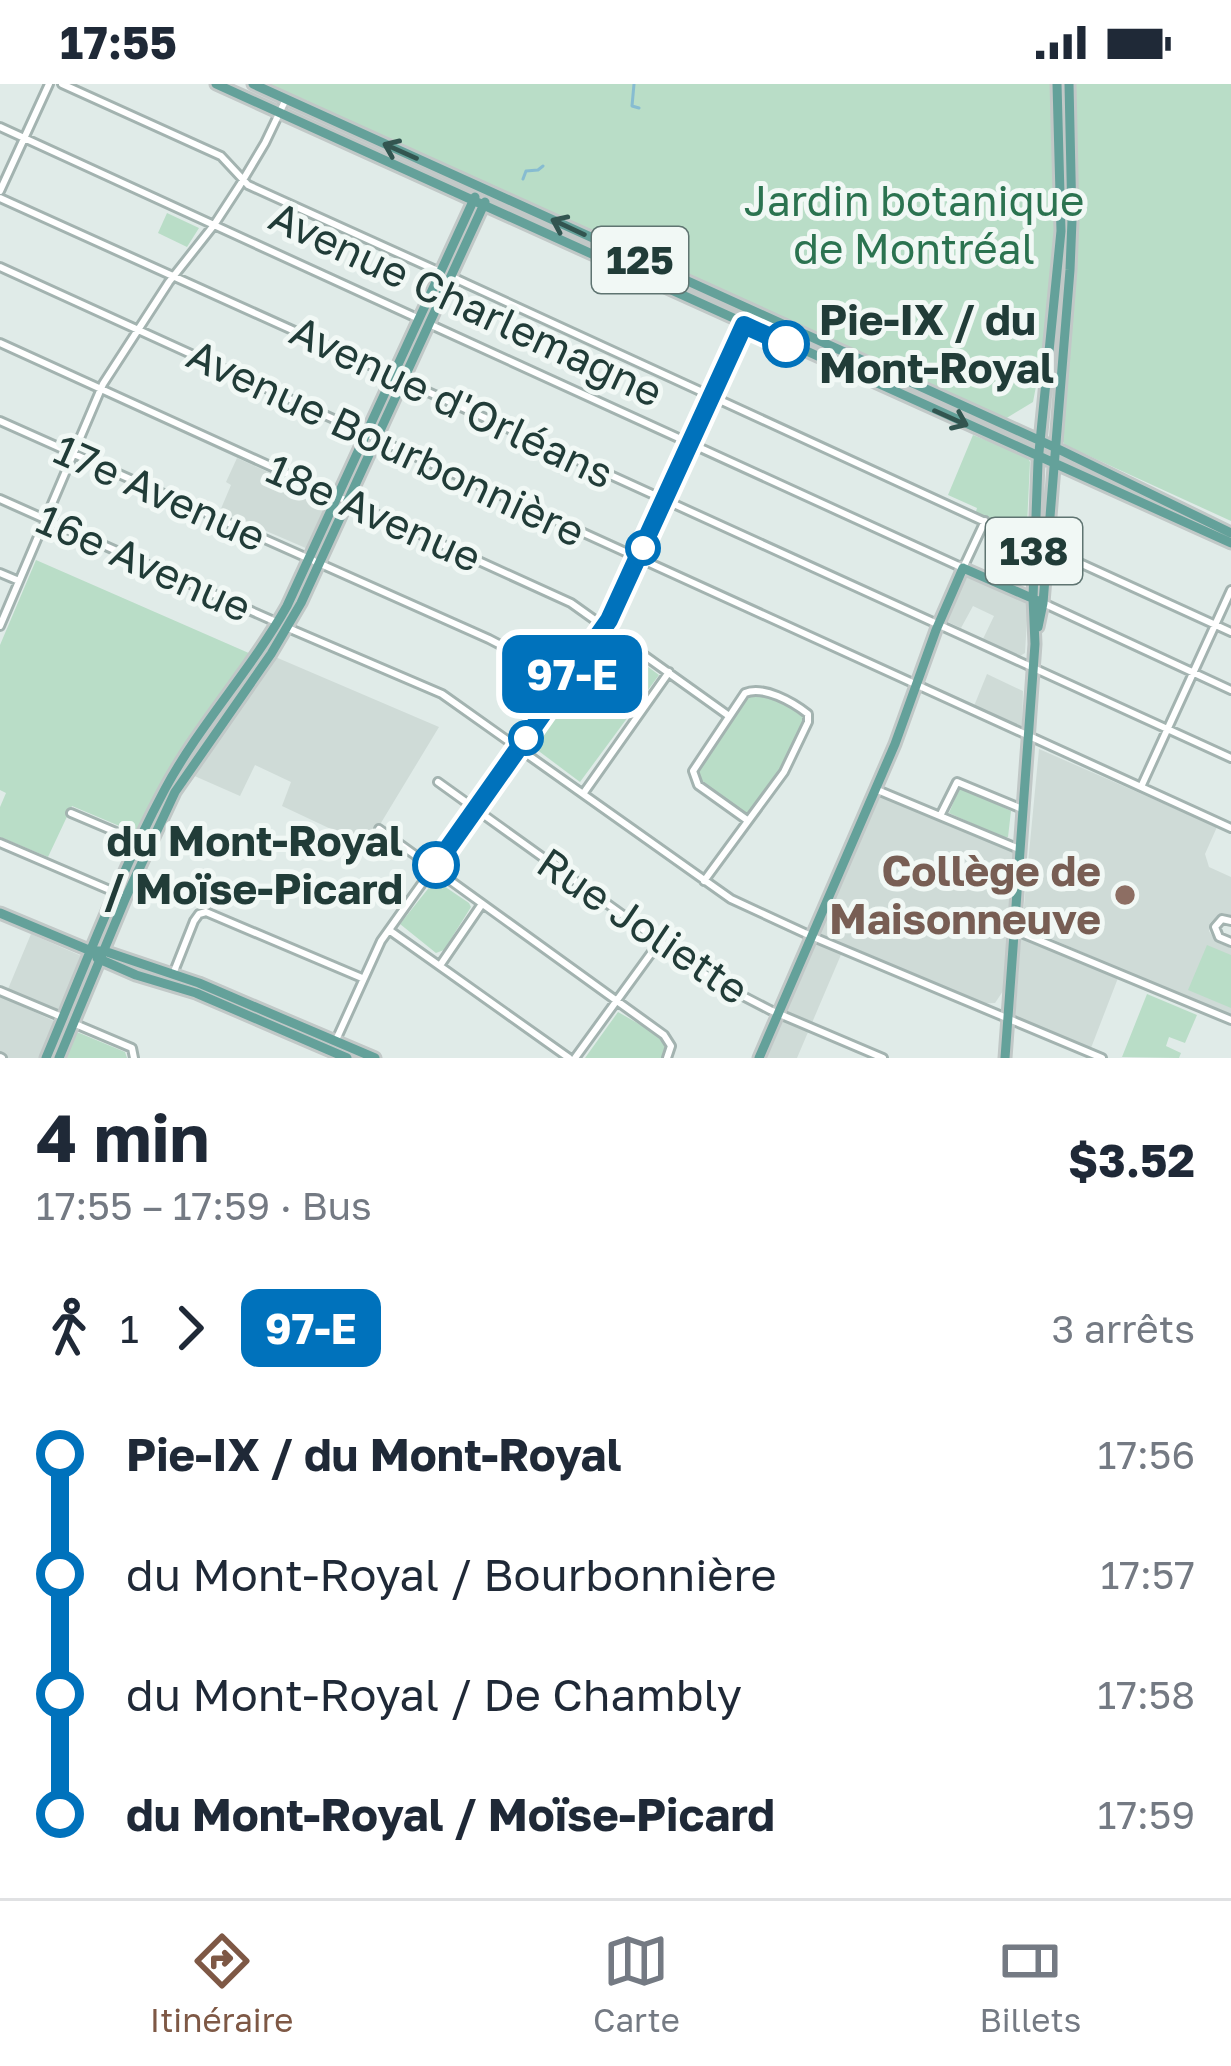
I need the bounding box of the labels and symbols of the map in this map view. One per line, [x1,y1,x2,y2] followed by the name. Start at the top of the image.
[383,139,419,161] one-way arrow
[744,175,1084,273] park label: Jardin botanique de Montréal
[262,190,671,416] street label: Avenue Charlemagne
[550,215,586,237] one-way arrow
[592,227,688,293] road number: 125
[819,294,1054,392] place label: Pie-IX / du Mont-Royal
[283,304,622,498] street label: Avenue d'Orléans
[764,322,808,366] marker: Pie-IX / du Mont-Royal
[180,328,593,556] street label: Avenue Bourbonnière
[932,409,968,431] one-way arrow
[47,423,274,561] street label: 17e Avenue
[260,443,489,582] street label: 18e Avenue
[30,493,259,631] street label: 16e Avenue
[986,518,1082,584] road number: 138
[627,532,659,564] unlabelled marker
[488,635,656,713] line badge: 97-E
[510,722,542,754] unlabelled marker
[104,815,403,913] place label: du Mont-Royal / Moïse-Picard
[529,836,758,1014] street label: Rue Joliette
[414,843,458,887] marker: du Mont-Royal / Moïse-Picard
[829,845,1101,943] place label: Collège de Maisonneuve
[1112,882,1138,908] marker: Collège de Maisonneuve

